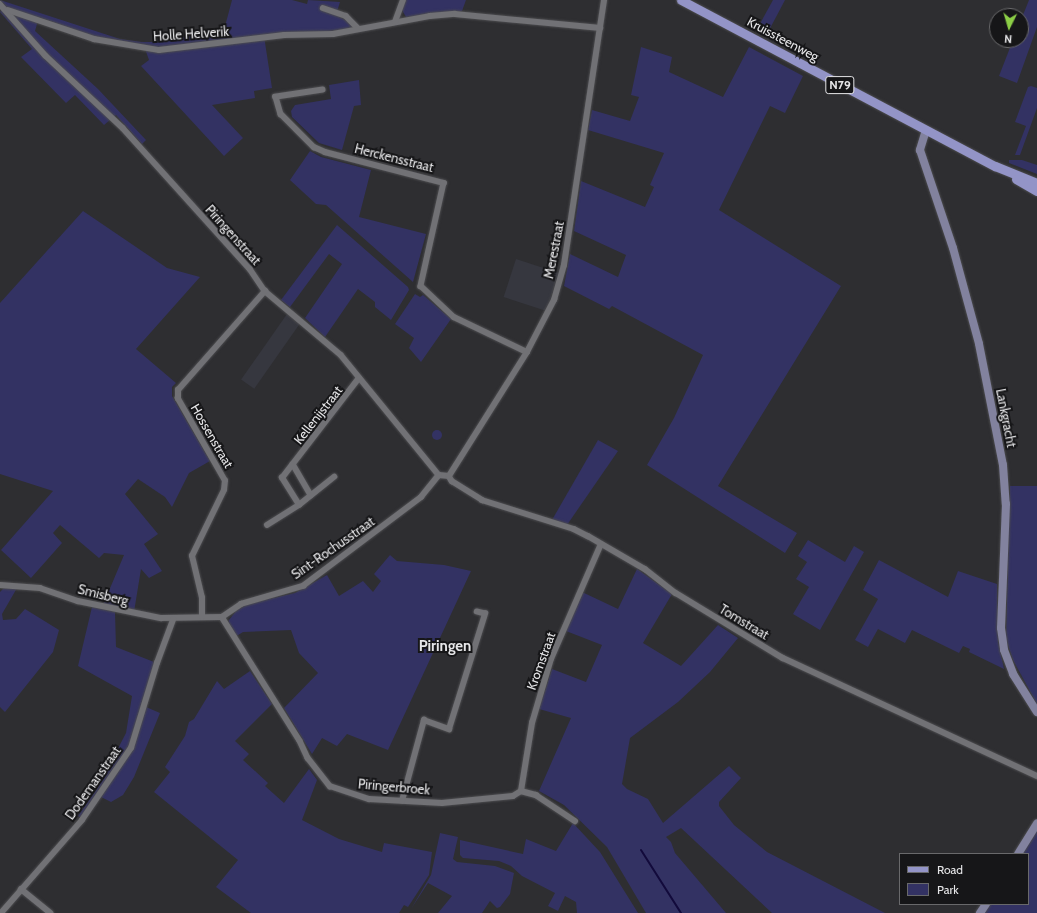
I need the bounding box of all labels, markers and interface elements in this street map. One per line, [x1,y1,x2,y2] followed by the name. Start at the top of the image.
[989,8,1029,48] north arrow
[744,14,822,64] street label: Kruissteenweg
[153,24,229,44] street label: Holle Helverik
[1004,32,1013,46] text: N
[825,75,855,95] road number: N79
[353,141,435,175] street label: Herckensstraat
[202,202,264,268] street label: Piringenstraat
[541,220,567,280] street label: Merestraat
[290,383,346,447] street label: Kellenijstraat
[993,387,1019,449] street label: Lankgracht
[187,401,237,471] street label: Hossenstraat
[289,514,377,582] street label: Sint-Rochusstraat
[76,581,130,609] street label: Smisberg
[716,601,772,643] street label: Tomstraat
[523,630,559,692] street label: Kromstraat
[419,638,471,656] district label: Piringen
[62,743,124,823] street label: Dodemanstraat
[357,776,431,798] street label: Piringerbroek
[899,853,1029,905] legend
[937,862,963,877] text: Road
[937,882,959,897] text: Park

